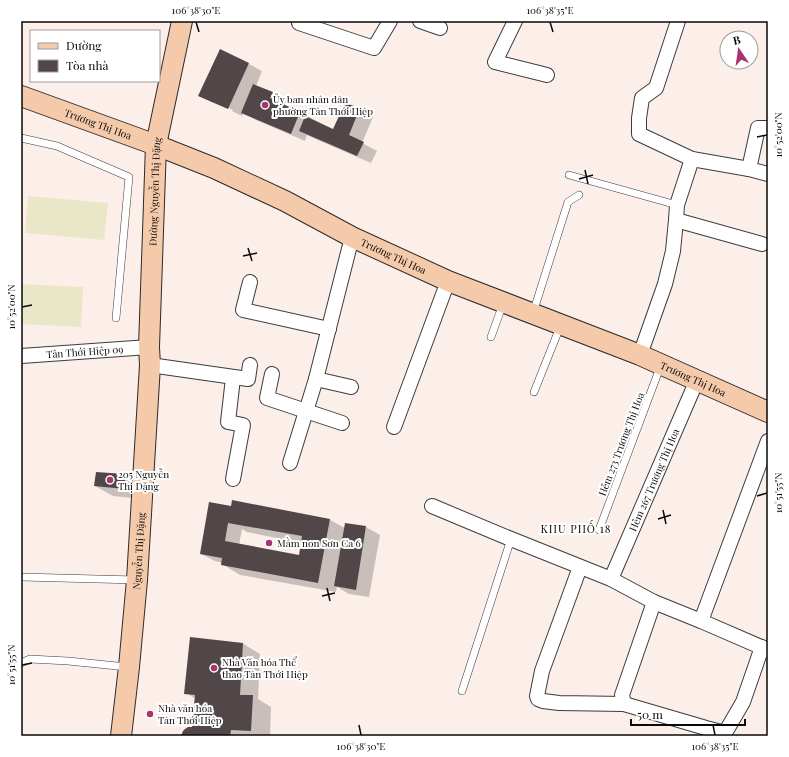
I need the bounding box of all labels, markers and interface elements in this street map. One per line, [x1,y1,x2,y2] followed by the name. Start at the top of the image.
[172,3,220,17] text: 106°38'30"E
[526,3,574,17] text: 106°38'35"E
[30,30,160,82] legend
[719,30,759,70] north arrow
[731,31,743,48] text: B
[66,37,102,53] text: Đường
[66,57,109,73] text: Tòa nhà
[273,92,373,118] place label: Ủy ban nhân dân phường Tân Thới Hiệp
[260,100,270,110] marker: Ủy ban nhân dân phường Tân Thới Hiệp
[62,105,134,143] street label: Trương Thị Hoa
[771,112,785,158] text: 10°52'00"N
[146,135,165,246] street label: Đường Nguyễn Thị Đặng
[358,235,429,277] street label: Trương Thị Hoa
[4,284,18,330] text: 10°52'00"N
[46,342,124,361] street label: Tân Thới Hiệp 09
[658,358,728,399] street label: Trương Thị Hoa
[595,390,647,498] street label: Hẻm 273 Trương Thị Hoa
[625,426,682,533] street label: Hẻm 267 Trương Thị Hoa
[118,467,169,493] place label: 205 Nguyễn Thị Đặng
[771,473,785,513] text: 10°51'55"N
[105,475,115,485] marker: 205 Nguyễn Thị Đặng
[129,511,148,590] street label: Nguyễn Thị Đặng
[540,519,612,536] district label: KHU PHỐ 18
[277,536,361,550] place label: Mầm non Sơn Ca 6
[264,538,274,548] marker: Mầm non Sơn Ca 6
[4,645,18,685] text: 10°51'55"N
[222,655,308,681] place label: Nhà Văn hóa Thể thao Tân Thới Hiệp
[209,663,219,673] marker: Nhà Văn hóa Thể thao Tân Thới Hiệp
[158,701,222,727] place label: Nhà văn hóa Tân Thới Hiệp
[631,701,745,727] scale bar
[637,706,663,722] text: 50 m
[145,709,155,719] marker: Nhà văn hóa Tân Thới Hiệp
[337,739,385,753] text: 106°38'30"E
[691,739,739,753] text: 106°38'35"E

